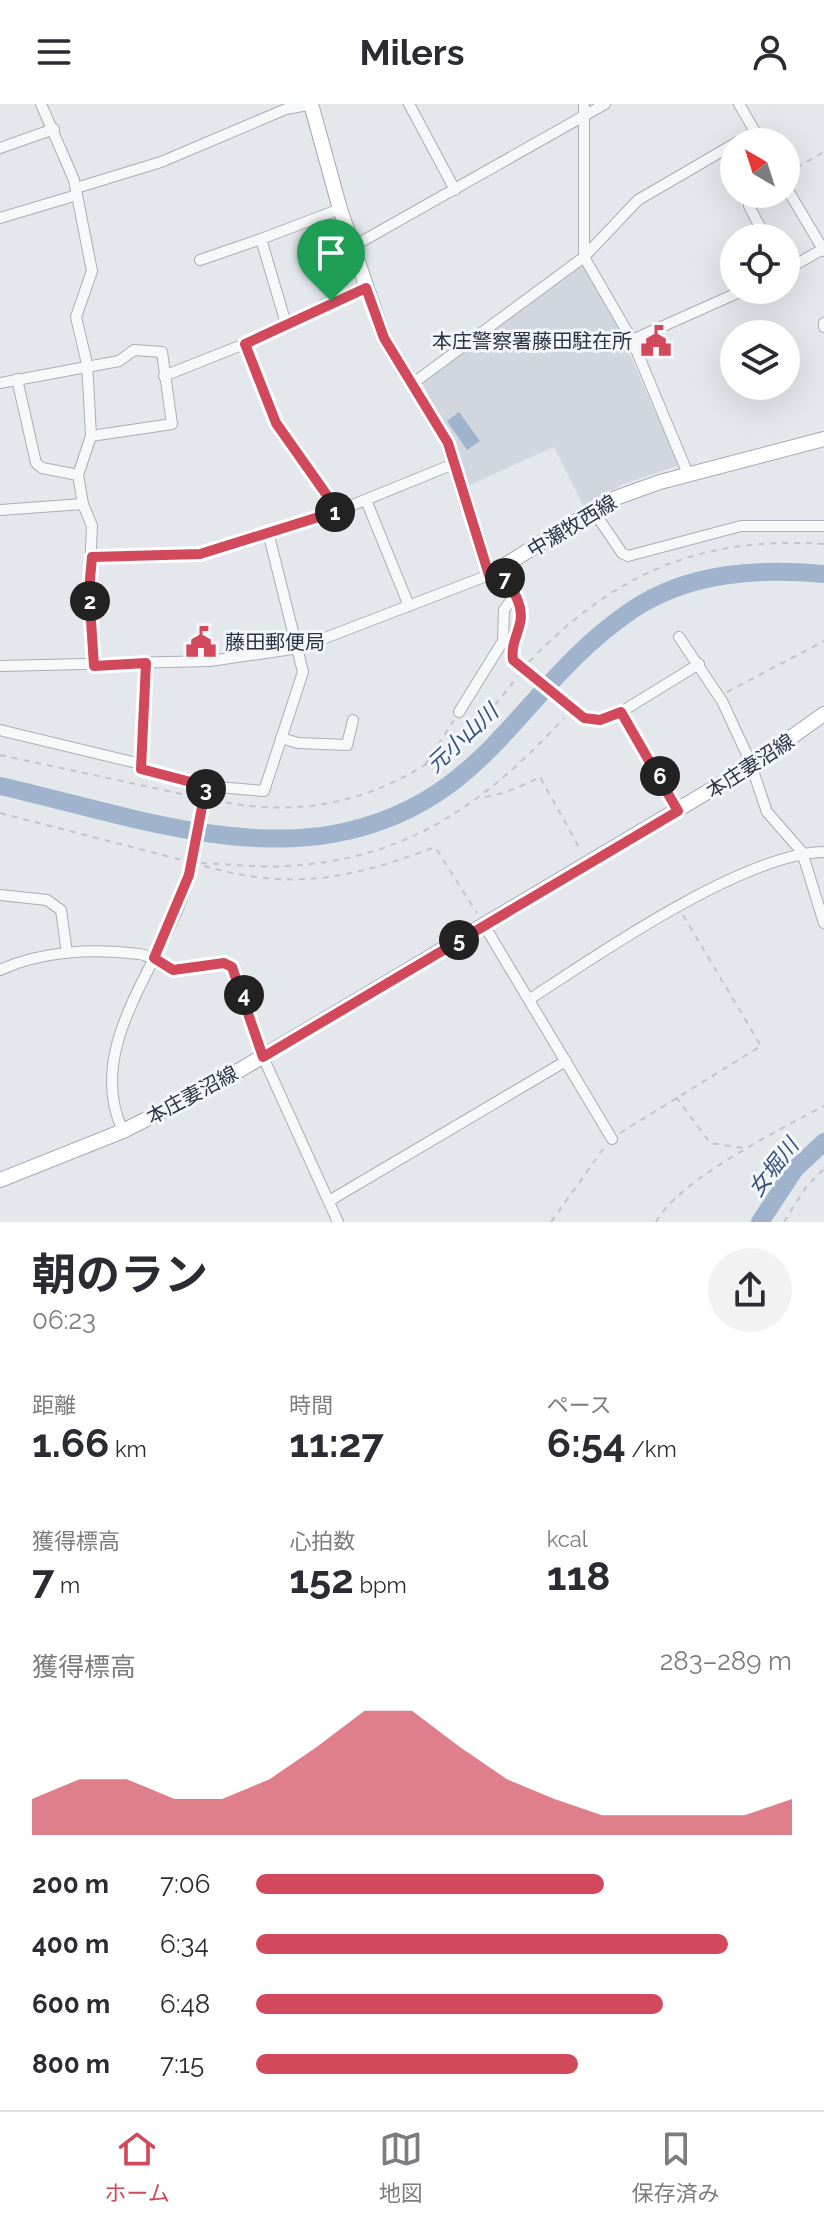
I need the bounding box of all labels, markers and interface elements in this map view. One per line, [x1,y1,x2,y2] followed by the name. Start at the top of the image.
[32,30,76,74] icon: menu
[748,30,792,74] icon: person
[359,31,465,73] text: Milers
[720,128,800,208] north arrow
[720,128,800,400] map controls
[297,219,365,301] pin
[720,224,800,304] button: locate
[309,231,353,275] icon: arrive
[720,320,800,400] button: layers
[639,324,673,358] public building icon: 本庄警察署藤田駐在所
[432,329,632,353] place label: 本庄警察署藤田駐在所
[523,490,621,562] street label: 中瀬牧西線
[315,492,355,532] pin: 1
[330,499,340,525] text: 1
[485,558,525,598] pin: 7
[499,565,511,591] text: 7
[70,581,110,621] pin: 2
[84,588,96,614] text: 2
[184,625,218,659] public building icon: 藤田郵便局
[225,630,325,654] place label: 藤田郵便局
[421,697,505,778] water label: 元小山川
[702,729,798,803] street label: 本庄妻沼線
[640,756,680,796] pin: 6
[653,763,667,789] text: 6
[186,769,226,809] pin: 3
[200,776,212,802] text: 3
[439,920,479,960] pin: 5
[453,927,465,953] text: 5
[224,975,264,1015] pin: 4
[238,982,250,1008] text: 4
[142,1061,242,1129] street label: 本庄妻沼線
[742,1131,805,1201] water label: 女堀川
[708,1248,792,1332] button: share
[32,1249,208,1300] text: 朝のラン
[32,1305,96,1335] text: 06:23
[32,1392,76,1418] text: 距離
[289,1392,333,1418] text: 時間
[547,1392,612,1418] text: ペース
[32,1419,109,1466] text: 1.66
[289,1419,384,1466] text: 11:27
[547,1419,626,1466] text: 6:54
[109,1436,147,1462] text: km
[626,1436,677,1462] text: /km
[547,1526,588,1552] text: kcal
[32,1528,120,1554] text: 獲得標高
[289,1528,355,1554] text: 心拍数
[547,1552,610,1599] text: 118
[32,1555,54,1602] text: 7
[289,1555,354,1602] text: 152
[54,1572,80,1598] text: m
[354,1572,407,1598] text: bpm
[660,1646,792,1676] text: 283–289 m
[32,1652,136,1682] text: 獲得標高
[32,1869,109,1899] text: 200 m
[160,1869,210,1899] text: 7:06
[32,1929,109,1959] text: 400 m
[160,1929,209,1959] text: 6:34
[32,1989,110,2019] text: 600 m
[160,1989,210,2019] text: 6:48
[32,2049,110,2079] text: 800 m
[160,2049,204,2079] text: 7:15
[104,2127,170,2207] tab: ホーム
[379,2127,423,2207] tab: 地図
[632,2127,720,2207] tab: 保存済み

